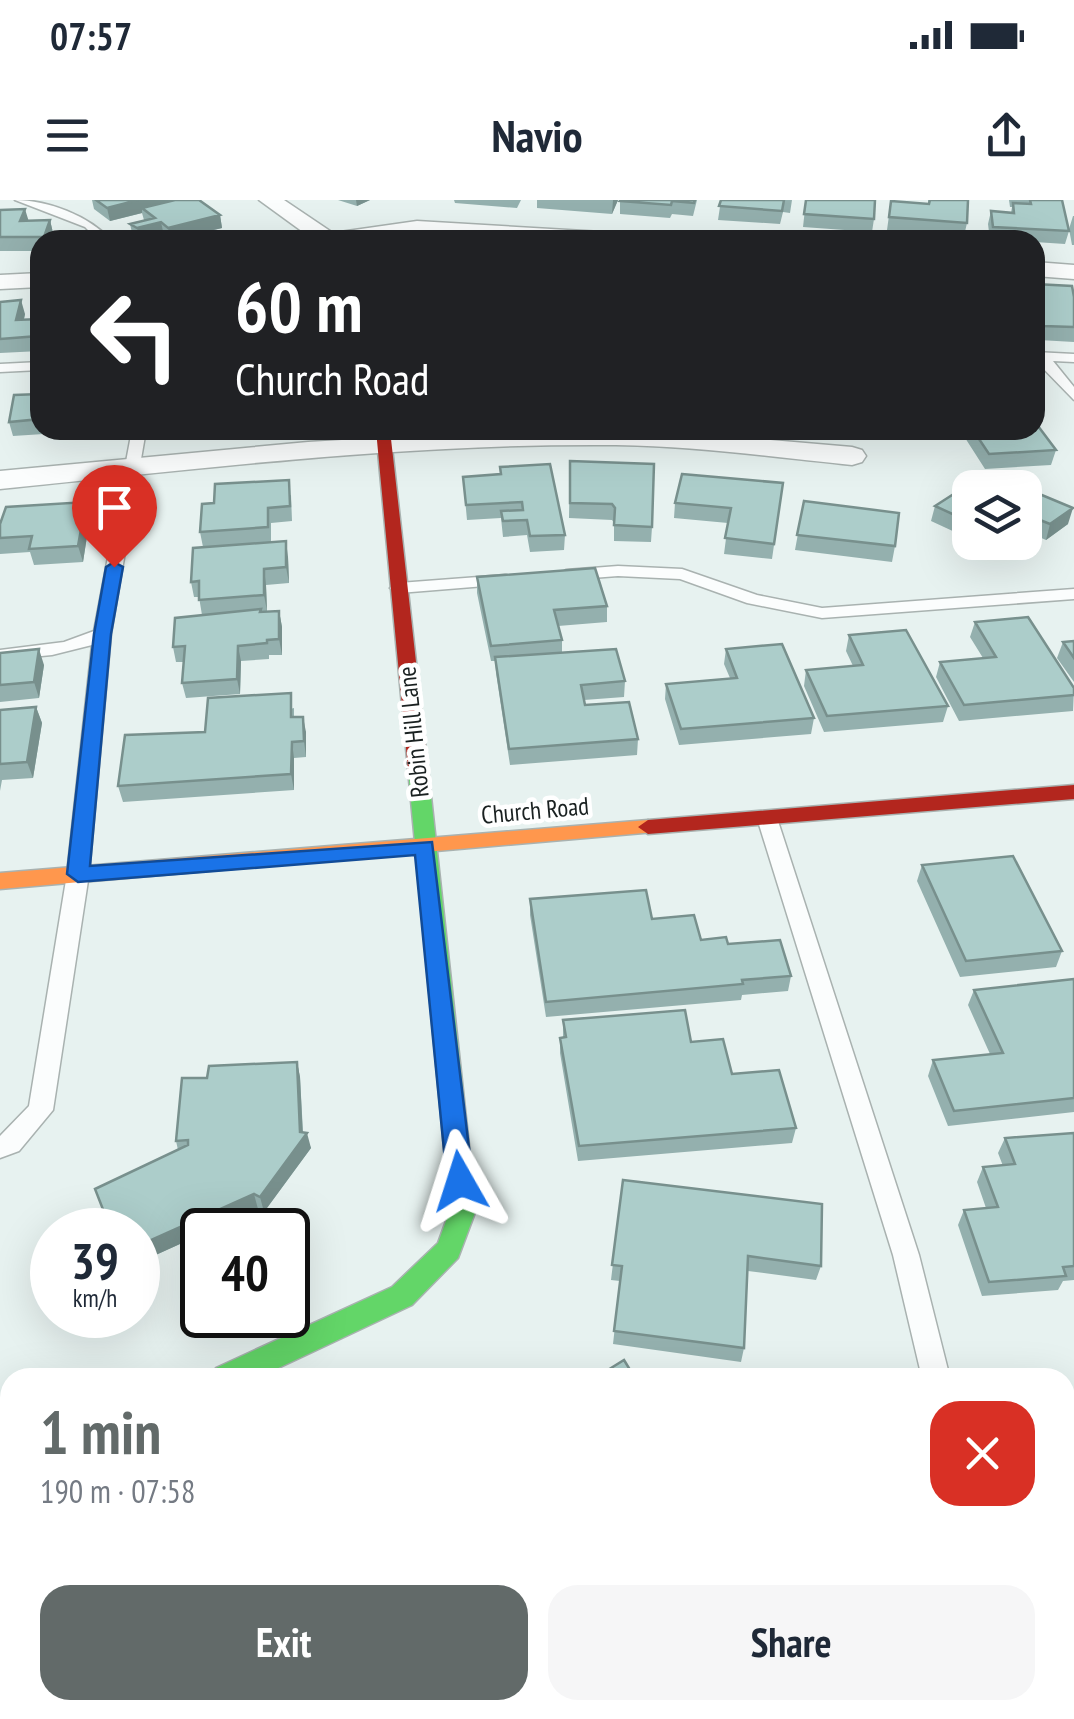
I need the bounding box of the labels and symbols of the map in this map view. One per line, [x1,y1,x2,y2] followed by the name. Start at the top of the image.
[72,465,157,568] pin
[390,665,436,799] street label: Robin Hill Lane
[480,789,590,831] street label: Church Road
[408,1129,512,1233] position arrow
[180,1208,310,1338] speed limit sign: 40

